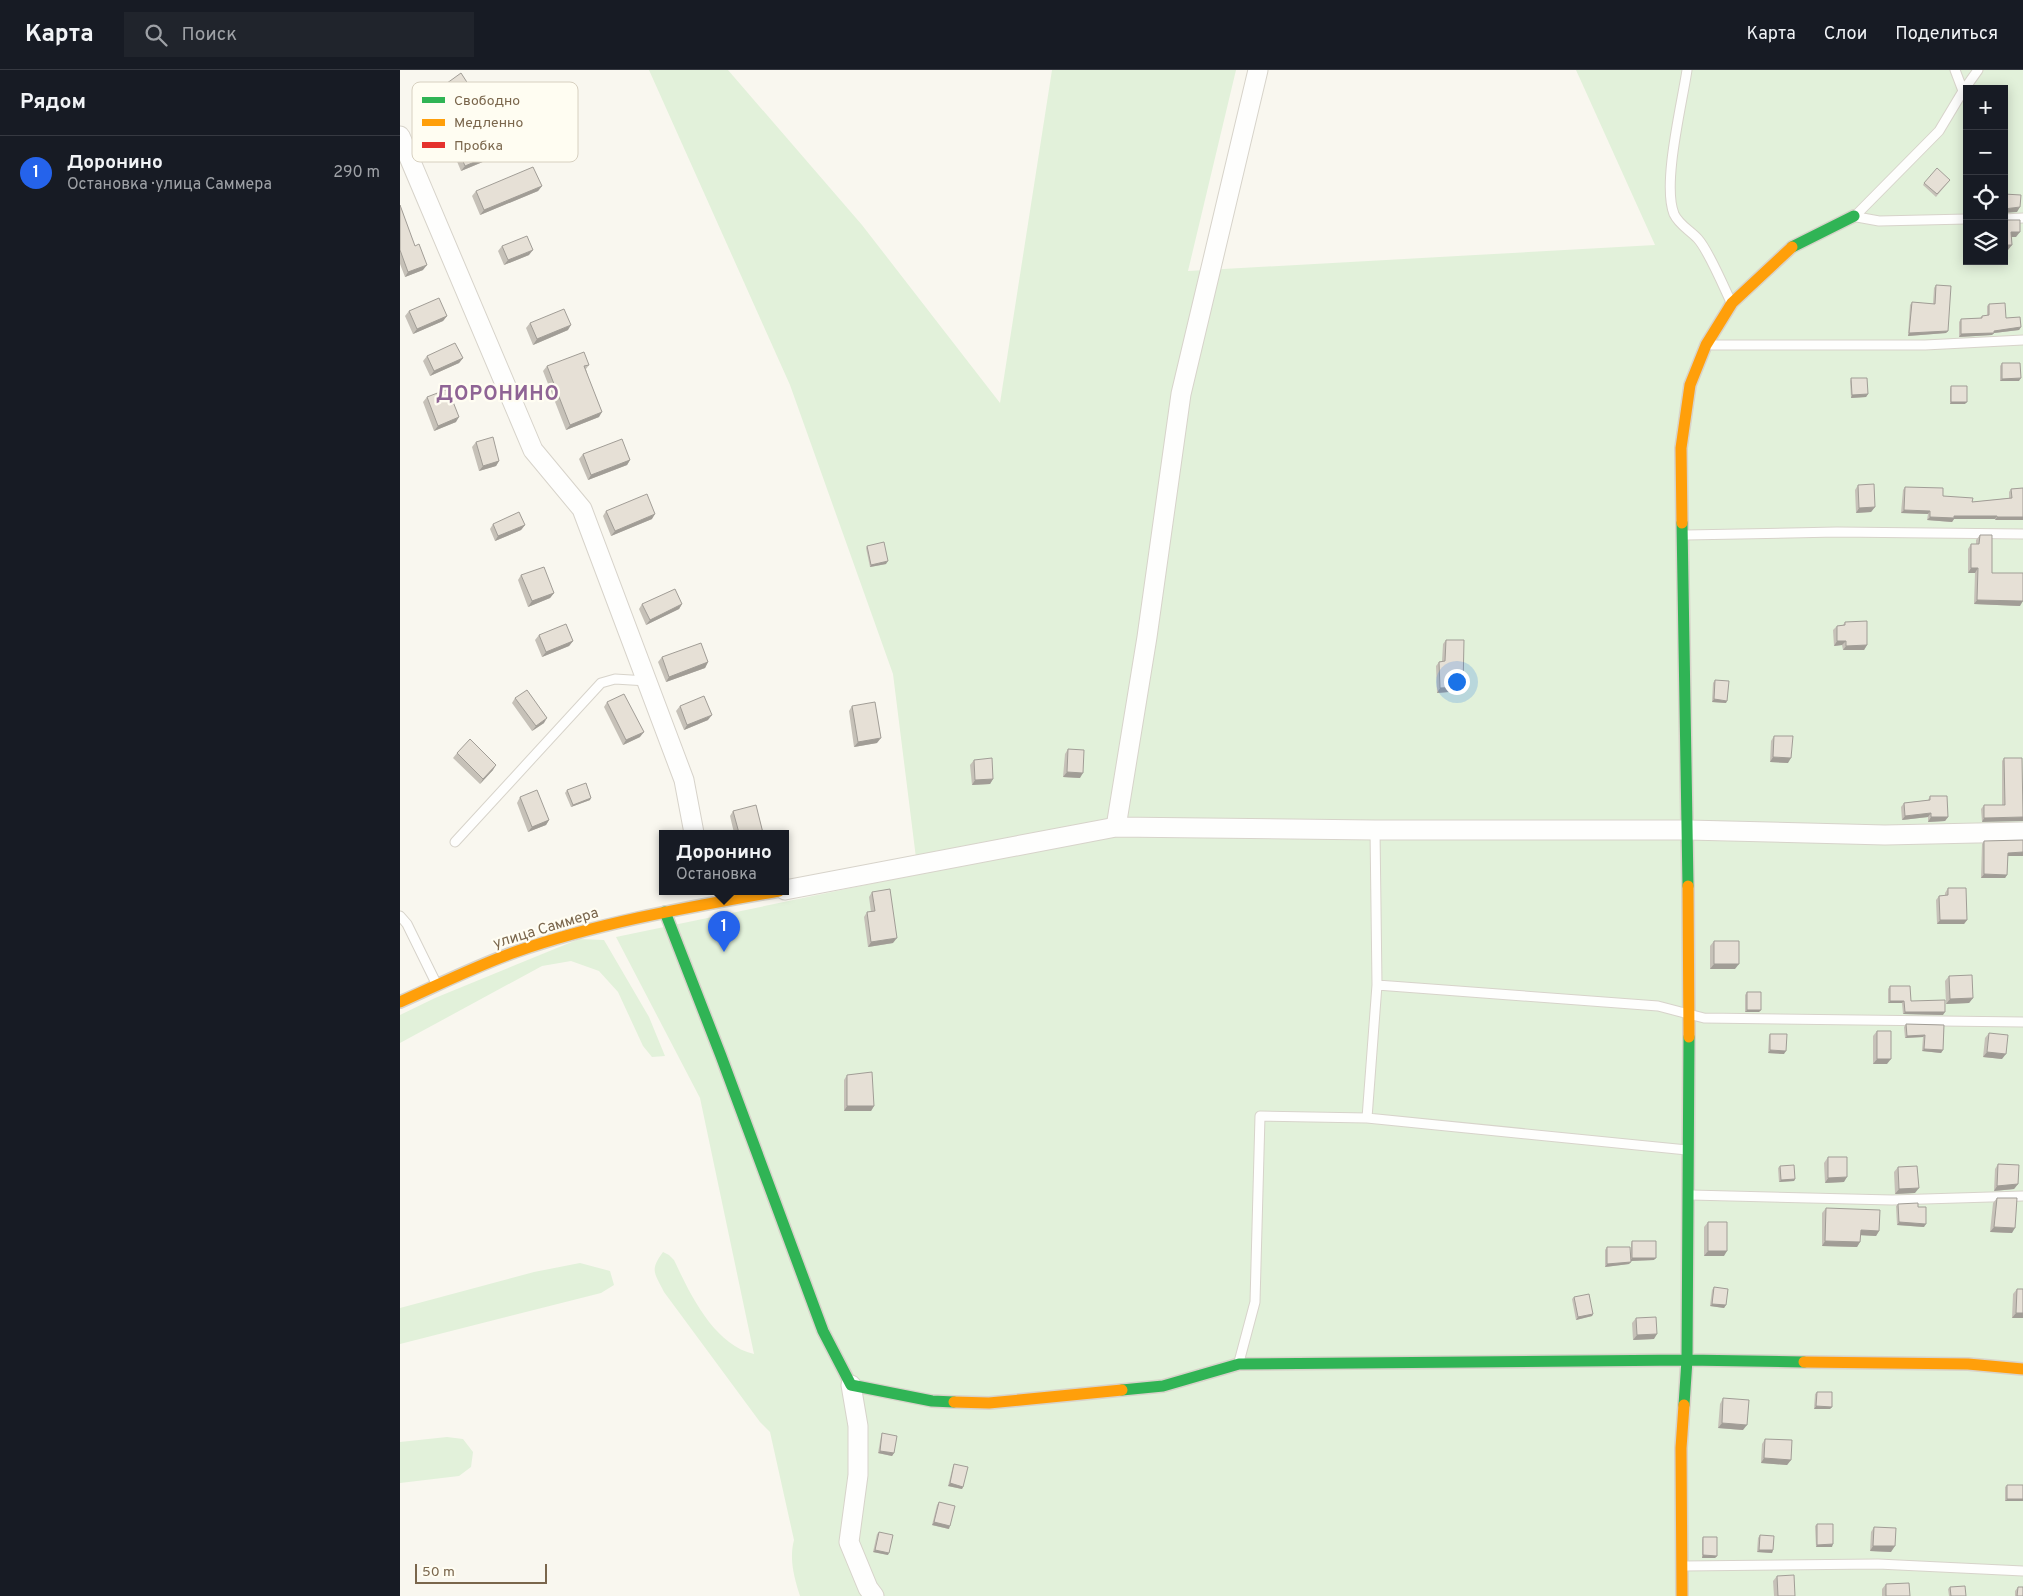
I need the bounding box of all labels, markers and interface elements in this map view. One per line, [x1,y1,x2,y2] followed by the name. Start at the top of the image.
[124,12,474,57] search box
[25,20,94,50] text: Карта
[142,21,170,49] icon: search
[182,23,237,47] text: Поиск
[1746,23,1796,46] text: Карта
[1824,23,1867,46] text: Слои
[1895,23,1998,46] text: Поделиться
[412,82,578,162] legend
[1963,85,2008,265] map controls
[1963,85,2008,130] button: +
[20,89,86,116] text: Рядом
[454,93,520,110] text: Свободно
[454,115,523,132] text: Медленно
[1963,130,2008,175] button: −
[454,138,503,155] text: Пробка
[67,151,163,175] text: Доронино
[33,163,39,183] text: 1
[333,163,380,183] text: 290 m
[67,175,272,195] text: Остановка · улица Саммера
[1963,175,2008,220] button: locate
[1963,220,2008,265] button: layers
[436,382,560,408] district label: ДОРОНИНО
[1444,669,1470,695] your location
[659,830,789,895] popup
[676,841,772,865] text: Доронино
[676,865,757,885] text: Остановка
[491,904,601,954] street label: улица Саммера
[708,911,740,952] pin: 1
[415,1561,548,1584] scale bar
[422,1564,455,1581] text: 50 m

